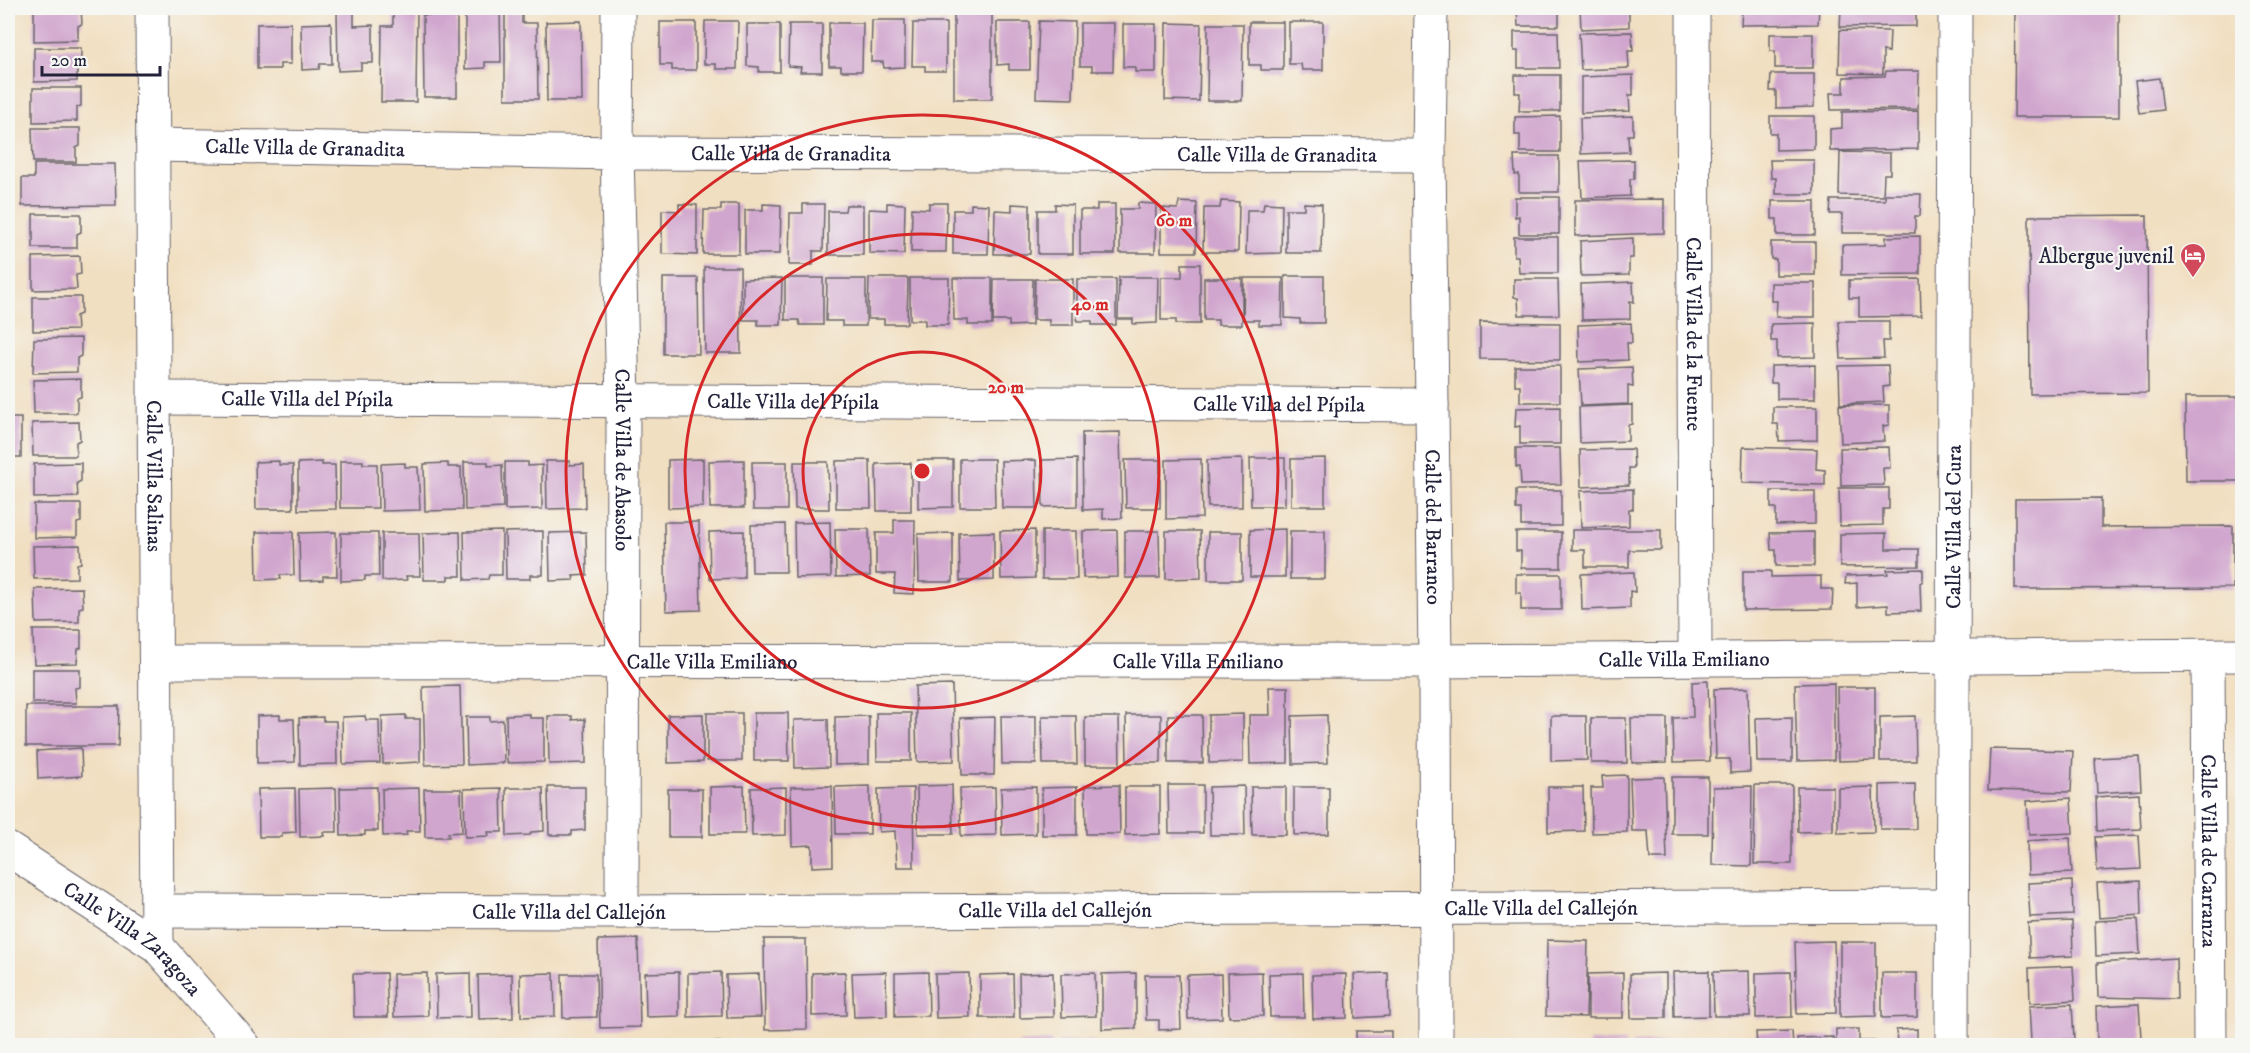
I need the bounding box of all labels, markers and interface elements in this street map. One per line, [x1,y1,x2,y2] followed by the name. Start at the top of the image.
[42,39,160,77] scale bar
[51,50,87,72] text: 20 m
[205,134,405,163] street label: Calle Villa de Granadita
[691,141,891,168] street label: Calle Villa de Granadita
[1177,142,1377,169] street label: Calle Villa de Granadita
[1156,210,1193,232] text: 60 m
[1680,237,1706,431] street label: Calle Villa de la Fuente
[2178,241,2208,279] hotel icon: Albergue juvenil
[2039,244,2175,270] place label: Albergue juvenil
[1070,294,1109,316] text: 40 m
[608,368,635,551] street label: Calle Villa de Abasolo
[988,377,1024,399] text: 20 m
[221,386,393,413] street label: Calle Villa del Pípila
[707,389,879,416] street label: Calle Villa del Pípila
[1193,392,1365,419] street label: Calle Villa del Pípila
[140,400,167,552] street label: Calle Villa Salinas
[1941,445,1968,609] street label: Calle Villa del Cura
[1418,449,1446,605] street label: Calle del Barranco
[912,461,932,481] centre of rings
[1598,647,1770,674] street label: Calle Villa Emiliano
[626,649,798,676] street label: Calle Villa Emiliano
[1112,649,1284,675] street label: Calle Villa Emiliano
[2195,754,2221,948] street label: Calle Villa de Carranza
[58,876,207,1002] street label: Calle Villa Zaragoza
[1444,895,1638,922] street label: Calle Villa del Callejón
[958,898,1152,924] street label: Calle Villa del Callejón
[472,900,666,926] street label: Calle Villa del Callejón

